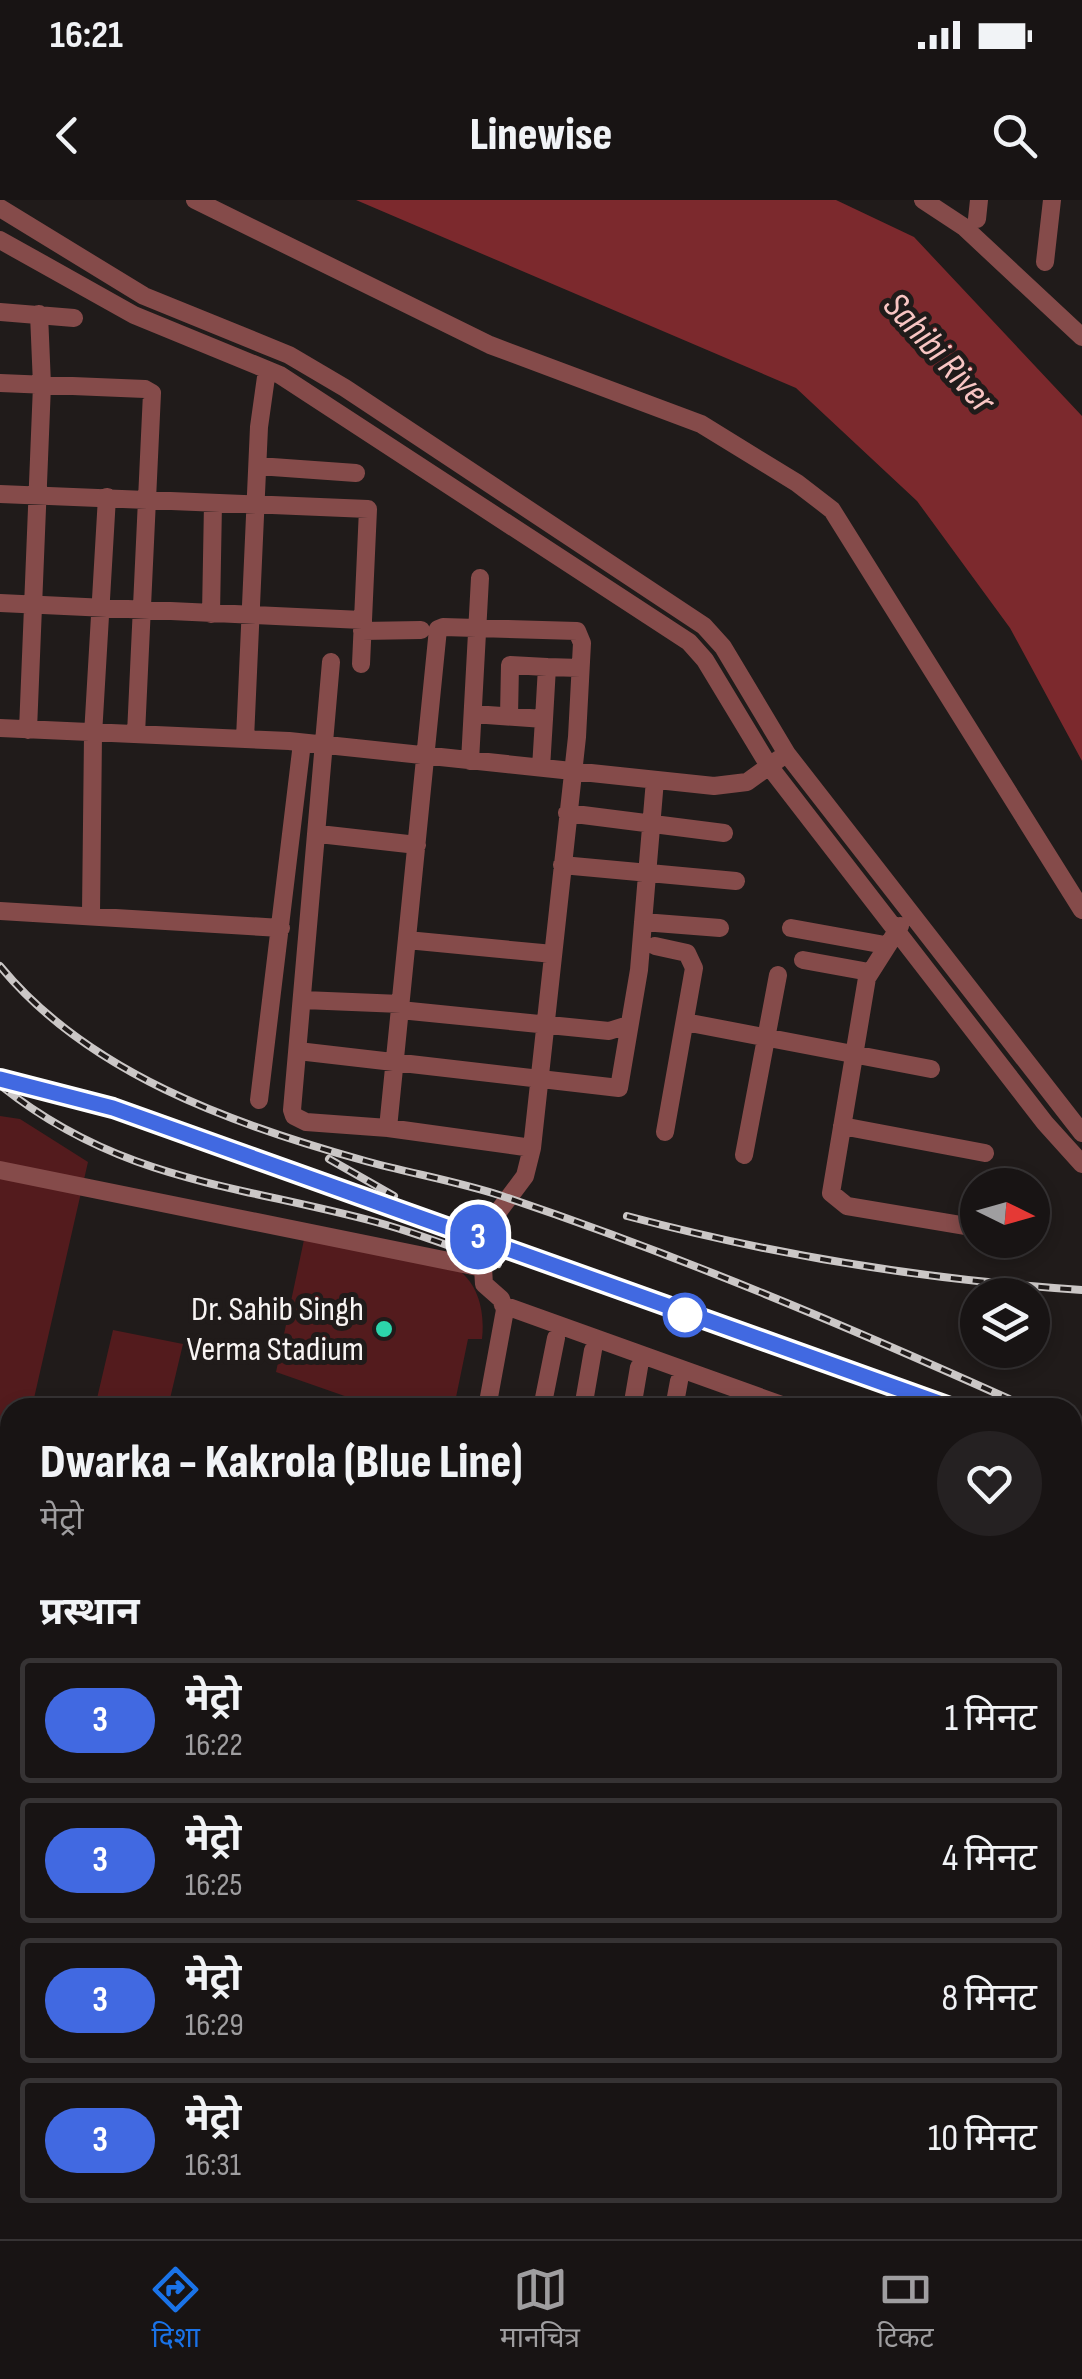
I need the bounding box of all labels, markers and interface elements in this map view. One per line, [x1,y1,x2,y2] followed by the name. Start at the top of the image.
[50,13,123,58] text: 16:21
[40,108,95,163] icon: back
[470,108,612,163] text: Linewise
[987,108,1042,163] icon: search
[873,284,1005,423] water label: Sahibi River
[960,1168,1050,1258] north arrow
[960,1168,1050,1368] map controls
[446,1204,510,1270] line badge: 3
[470,1216,486,1259] text: 3
[960,1278,1050,1368] button: layers
[187,1288,364,1371] place label: Dr. Sahib Singh Verma Stadium
[664,1294,706,1336] unlabelled marker
[373,1318,395,1340] marker: Dr. Sahib Singh Verma Stadium
[937,1431,1042,1536] button: heart
[40,1434,523,1491] text: Dwarka - Kakrola (Blue Line)
[40,1500,84,1539] text: मेट्रो
[40,1590,140,1635] text: प्रस्थान
[185,1676,241,1721] text: मेट्रो
[945,1696,1037,1741] text: 1 मिनट
[92,1699,108,1742] text: 3
[185,1726,243,1765] text: 16:22
[185,1816,241,1861] text: मेट्रो
[942,1836,1037,1881] text: 4 मिनट
[92,1839,108,1882] text: 3
[185,1866,242,1905] text: 16:25
[185,1956,241,2001] text: मेट्रो
[942,1976,1037,2021] text: 8 मिनट
[92,1979,108,2022] text: 3
[185,2006,244,2045] text: 16:29
[185,2096,241,2141] text: मेट्रो
[928,2116,1037,2161] text: 10 मिनट
[92,2119,108,2162] text: 3
[185,2146,241,2185] text: 16:31
[148,2262,203,2358] tab: दिशा
[500,2262,580,2358] tab: मानचित्र
[877,2262,934,2358] tab: टिकट

